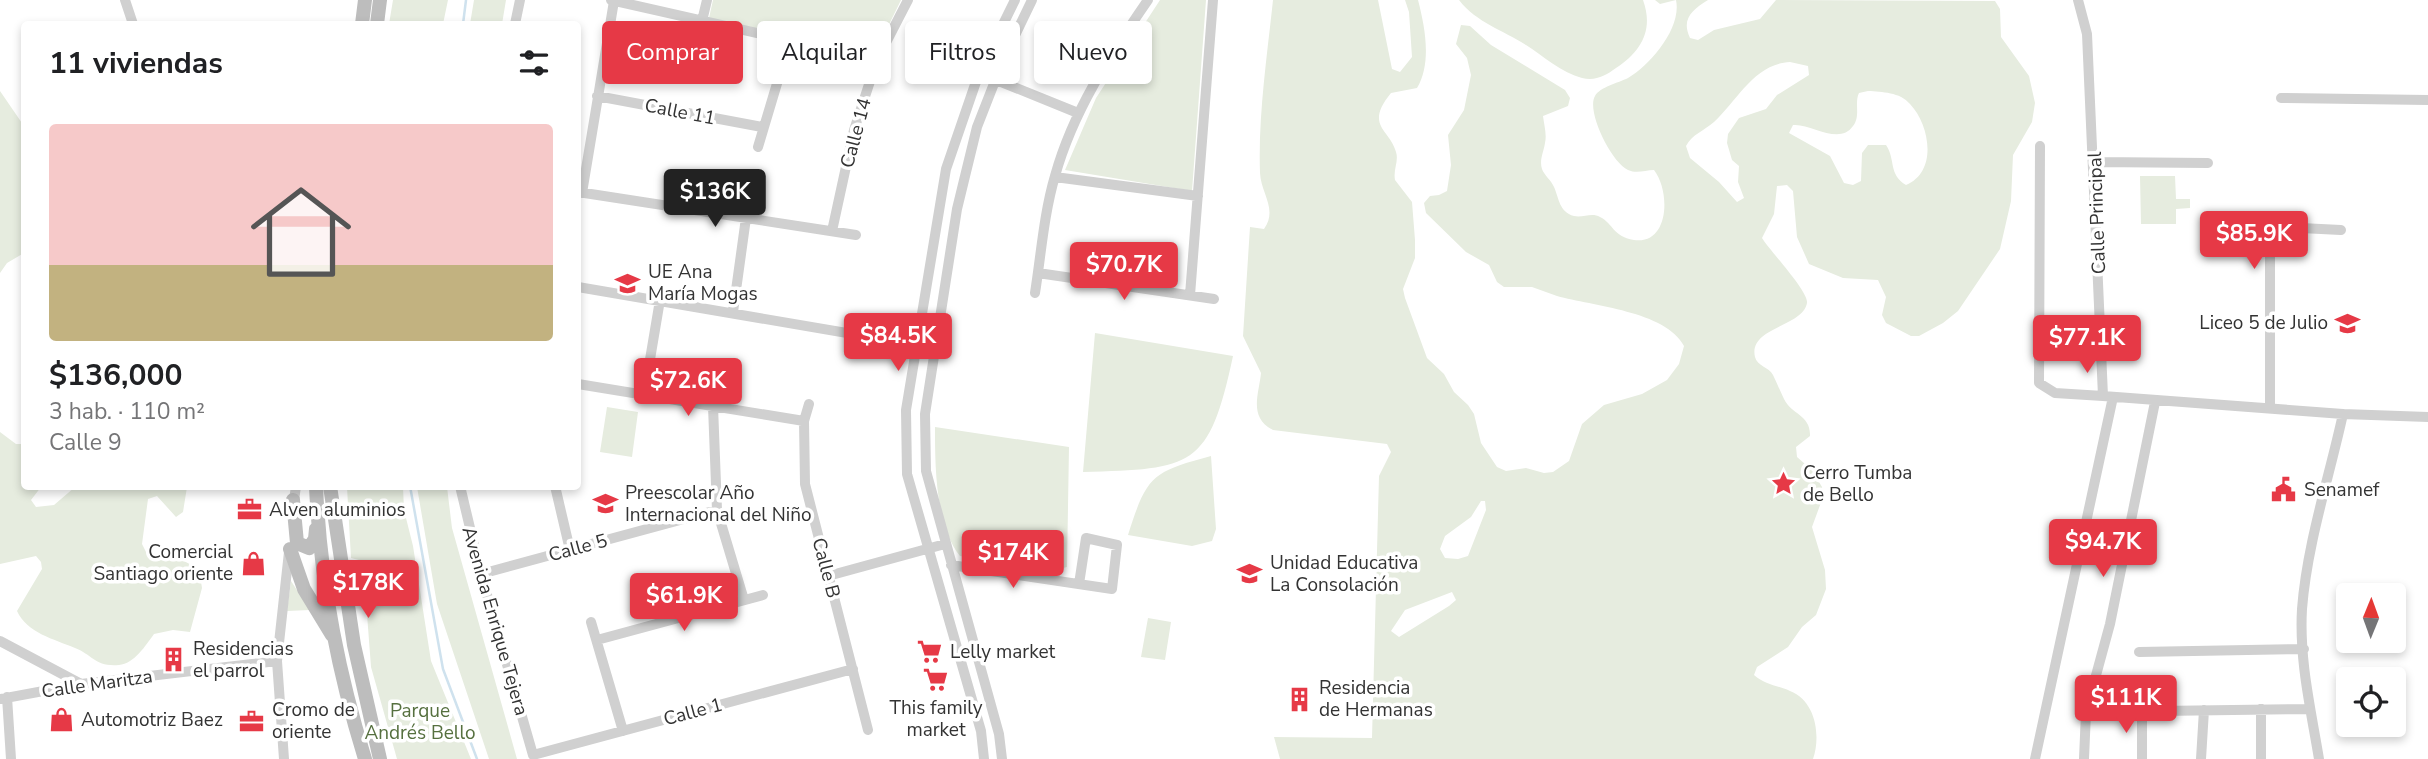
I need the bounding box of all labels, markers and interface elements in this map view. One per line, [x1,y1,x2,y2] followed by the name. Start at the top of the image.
[602,21,743,84] chip: Comprar
[757,21,891,84] chip: Alquilar
[905,21,1020,84] chip: Filtros
[1034,21,1152,84] chip: Nuevo
[49,43,223,84] text: 11 viviendas
[515,44,553,82] icon: filters
[642,92,718,132] street label: Calle 11
[834,95,878,171] street label: Calle 14
[2082,151,2112,275] street label: Calle Principal
[238,169,364,295] icon: home
[666,170,764,229] pin: $136K
[680,176,750,207] text: $136K
[2197,212,2311,271] pin: $85.9K
[2216,218,2292,249] text: $85.9K
[1067,243,1181,302] pin: $70.7K
[1086,249,1162,280] text: $70.7K
[648,259,758,307] place label: UE Ana María Mogas
[614,269,642,297] school or university icon: UE Ana María Mogas
[2334,309,2362,337] school or university icon: Liceo 5 de Julio
[2199,310,2328,336] place label: Liceo 5 de Julio
[841,314,955,373] pin: $84.5K
[2030,316,2144,375] pin: $77.1K
[860,320,936,351] text: $84.5K
[2049,322,2125,353] text: $77.1K
[49,355,182,396] text: $136,000
[631,358,745,418] pin: $72.6K
[650,365,726,396] text: $72.6K
[49,396,205,427] text: 3 hab. · 110 m²
[49,427,122,458] text: Calle 9
[1803,460,1912,508] place label: Cerro Tumba de Bello
[1769,470,1797,498] place icon: Cerro Tumba de Bello
[2270,476,2298,504] public building icon: Senamef
[2304,477,2380,503] place label: Senamef
[625,480,812,528] place label: Preescolar Año Internacional del Niño
[591,490,619,518] school or university icon: Preescolar Año Internacional del Niño
[235,496,263,524] office icon: Alven aluminios
[269,497,406,523] place label: Alven aluminios
[2046,520,2160,579] pin: $94.7K
[456,523,534,719] street label: Avenida Enrique Tejera
[2065,526,2141,557] text: $94.7K
[546,528,610,568] street label: Calle 5
[964,530,1062,590] pin: $174K
[805,535,847,601] street label: Calle B
[978,537,1048,568] text: $174K
[93,539,233,587] place label: Comercial Santiago oriente
[239,549,267,577] shop icon: Comercial Santiago oriente
[1270,550,1418,598] place label: Unidad Educativa La Consolación
[319,560,417,620] pin: $178K
[1236,560,1264,588] school or university icon: Unidad Educativa La Consolación
[333,567,403,598] text: $178K
[627,574,741,633] pin: $61.9K
[646,580,722,611] text: $61.9K
[2336,583,2406,653] north arrow
[2336,583,2406,737] map controls
[193,636,294,684] place label: Residencias el parrol
[916,638,944,666] supermarket icon: Lelly market
[950,639,1056,665] place label: Lelly market
[159,646,187,674] building icon: Residencias el parrol
[40,663,154,705] street label: Calle Maritza
[922,666,950,694] supermarket icon: This family market
[2336,667,2406,737] button: locate
[1319,675,1433,723] place label: Residencia de Hermanas
[2077,676,2175,735] pin: $111K
[2091,682,2161,713] text: $111K
[1285,685,1313,713] building icon: Residencia de Hermanas
[661,692,725,732] street label: Calle 1
[890,695,983,743] place label: This family market
[272,697,355,745] place label: Cromo de oriente
[364,698,476,746] park label: Parque Andrés Bello
[47,706,75,734] shop icon: Automotriz Baez
[81,707,223,733] place label: Automotriz Baez
[238,707,266,735] office icon: Cromo de oriente

